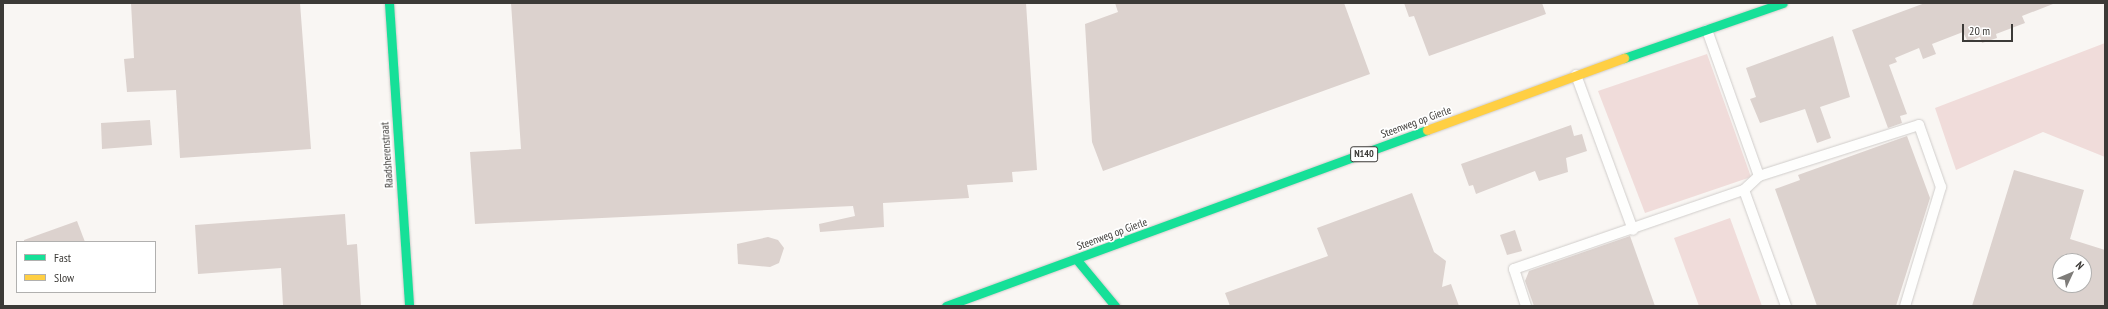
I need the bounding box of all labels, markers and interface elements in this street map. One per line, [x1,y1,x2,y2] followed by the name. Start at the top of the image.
[1964,16,2015,42] scale bar
[1969,23,1990,38] text: 20 m
[1379,103,1453,141] street label: Steenweg op Gierle
[378,122,396,188] street label: Raadsherenstraat
[1350,146,1378,162] road number: N140
[1075,215,1149,253] street label: Steenweg op Gierle
[16,241,156,293] legend
[54,250,71,265] text: Fast
[2052,253,2092,293] north arrow
[2073,258,2087,272] text: N
[54,270,74,285] text: Slow

